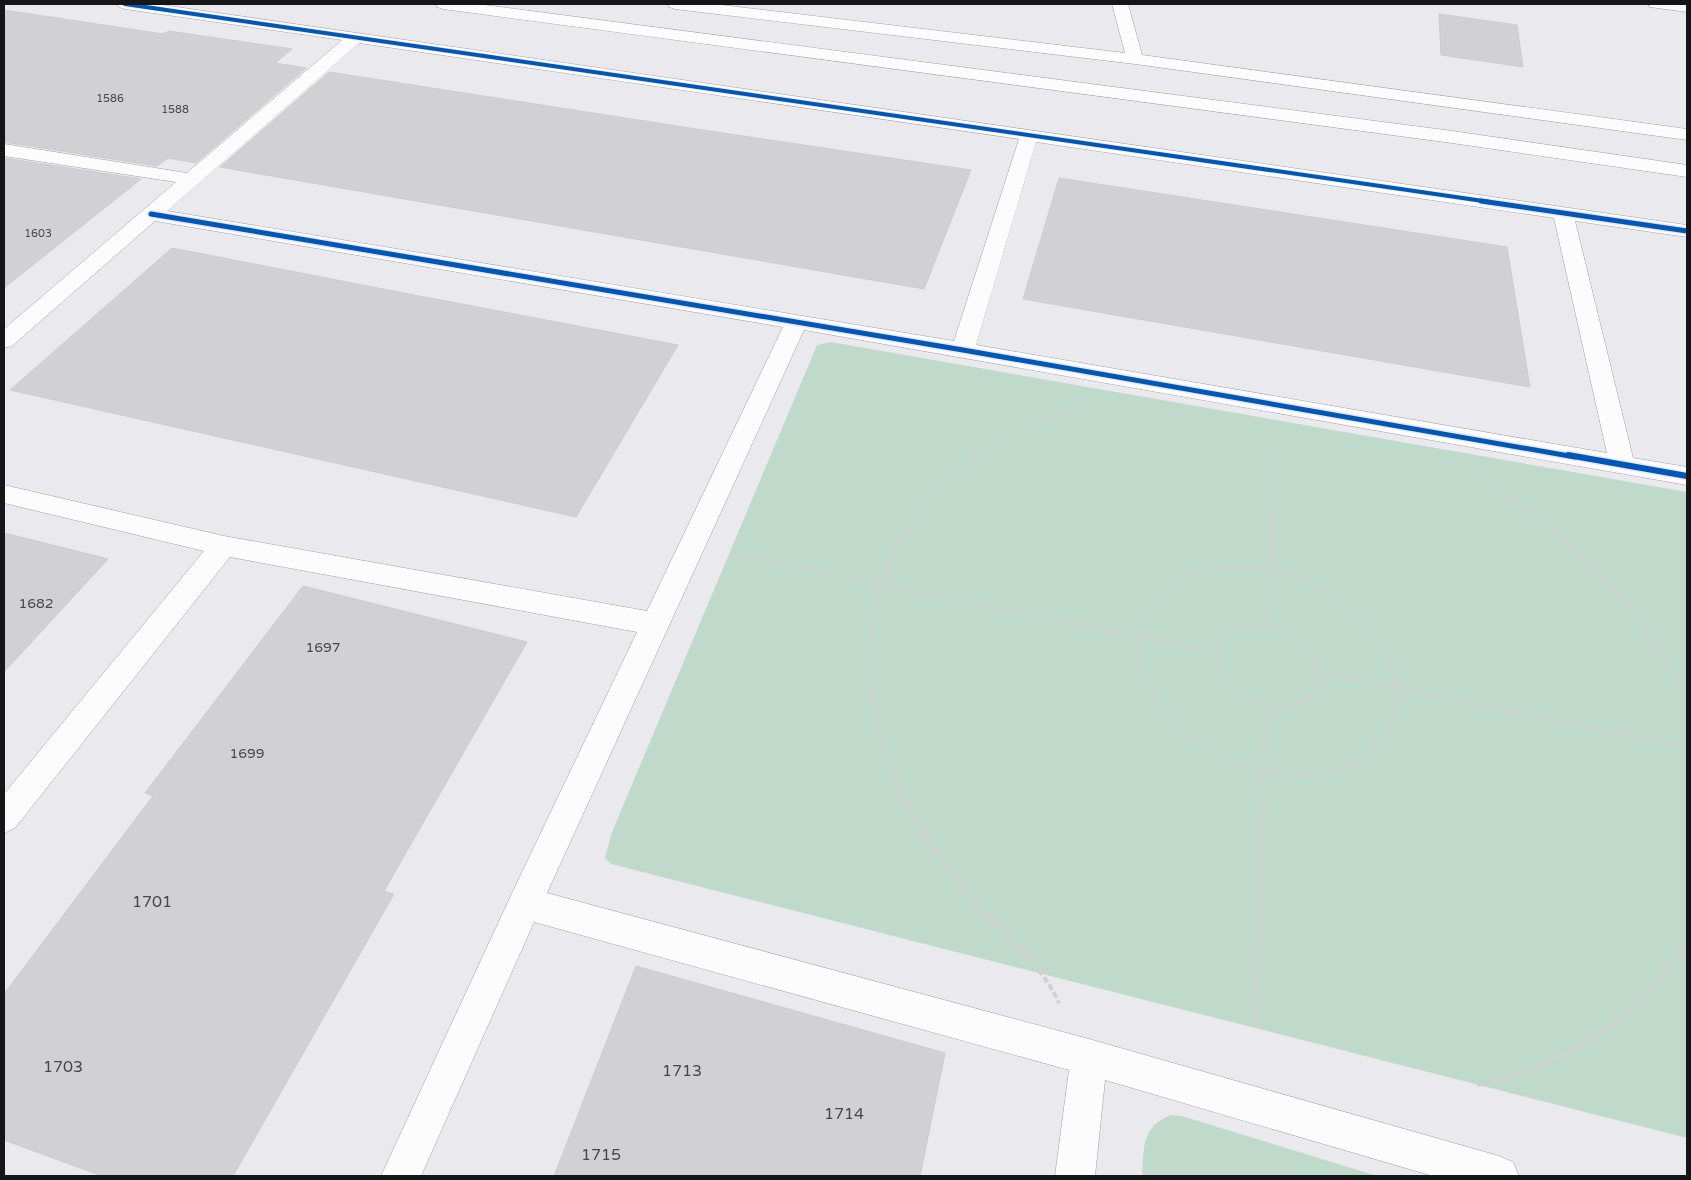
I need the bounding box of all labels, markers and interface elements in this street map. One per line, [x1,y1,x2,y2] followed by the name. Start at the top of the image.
[96,92,124,105] house number: 1586
[161,103,189,116] house number: 1588
[24,227,52,240] house number: 1603
[18,595,54,612] house number: 1682
[305,639,341,656] house number: 1697
[229,745,265,762] house number: 1699
[132,892,172,912] house number: 1701
[43,1057,83,1077] house number: 1703
[662,1061,702,1081] house number: 1713
[824,1104,864,1124] house number: 1714
[581,1145,621,1165] house number: 1715

